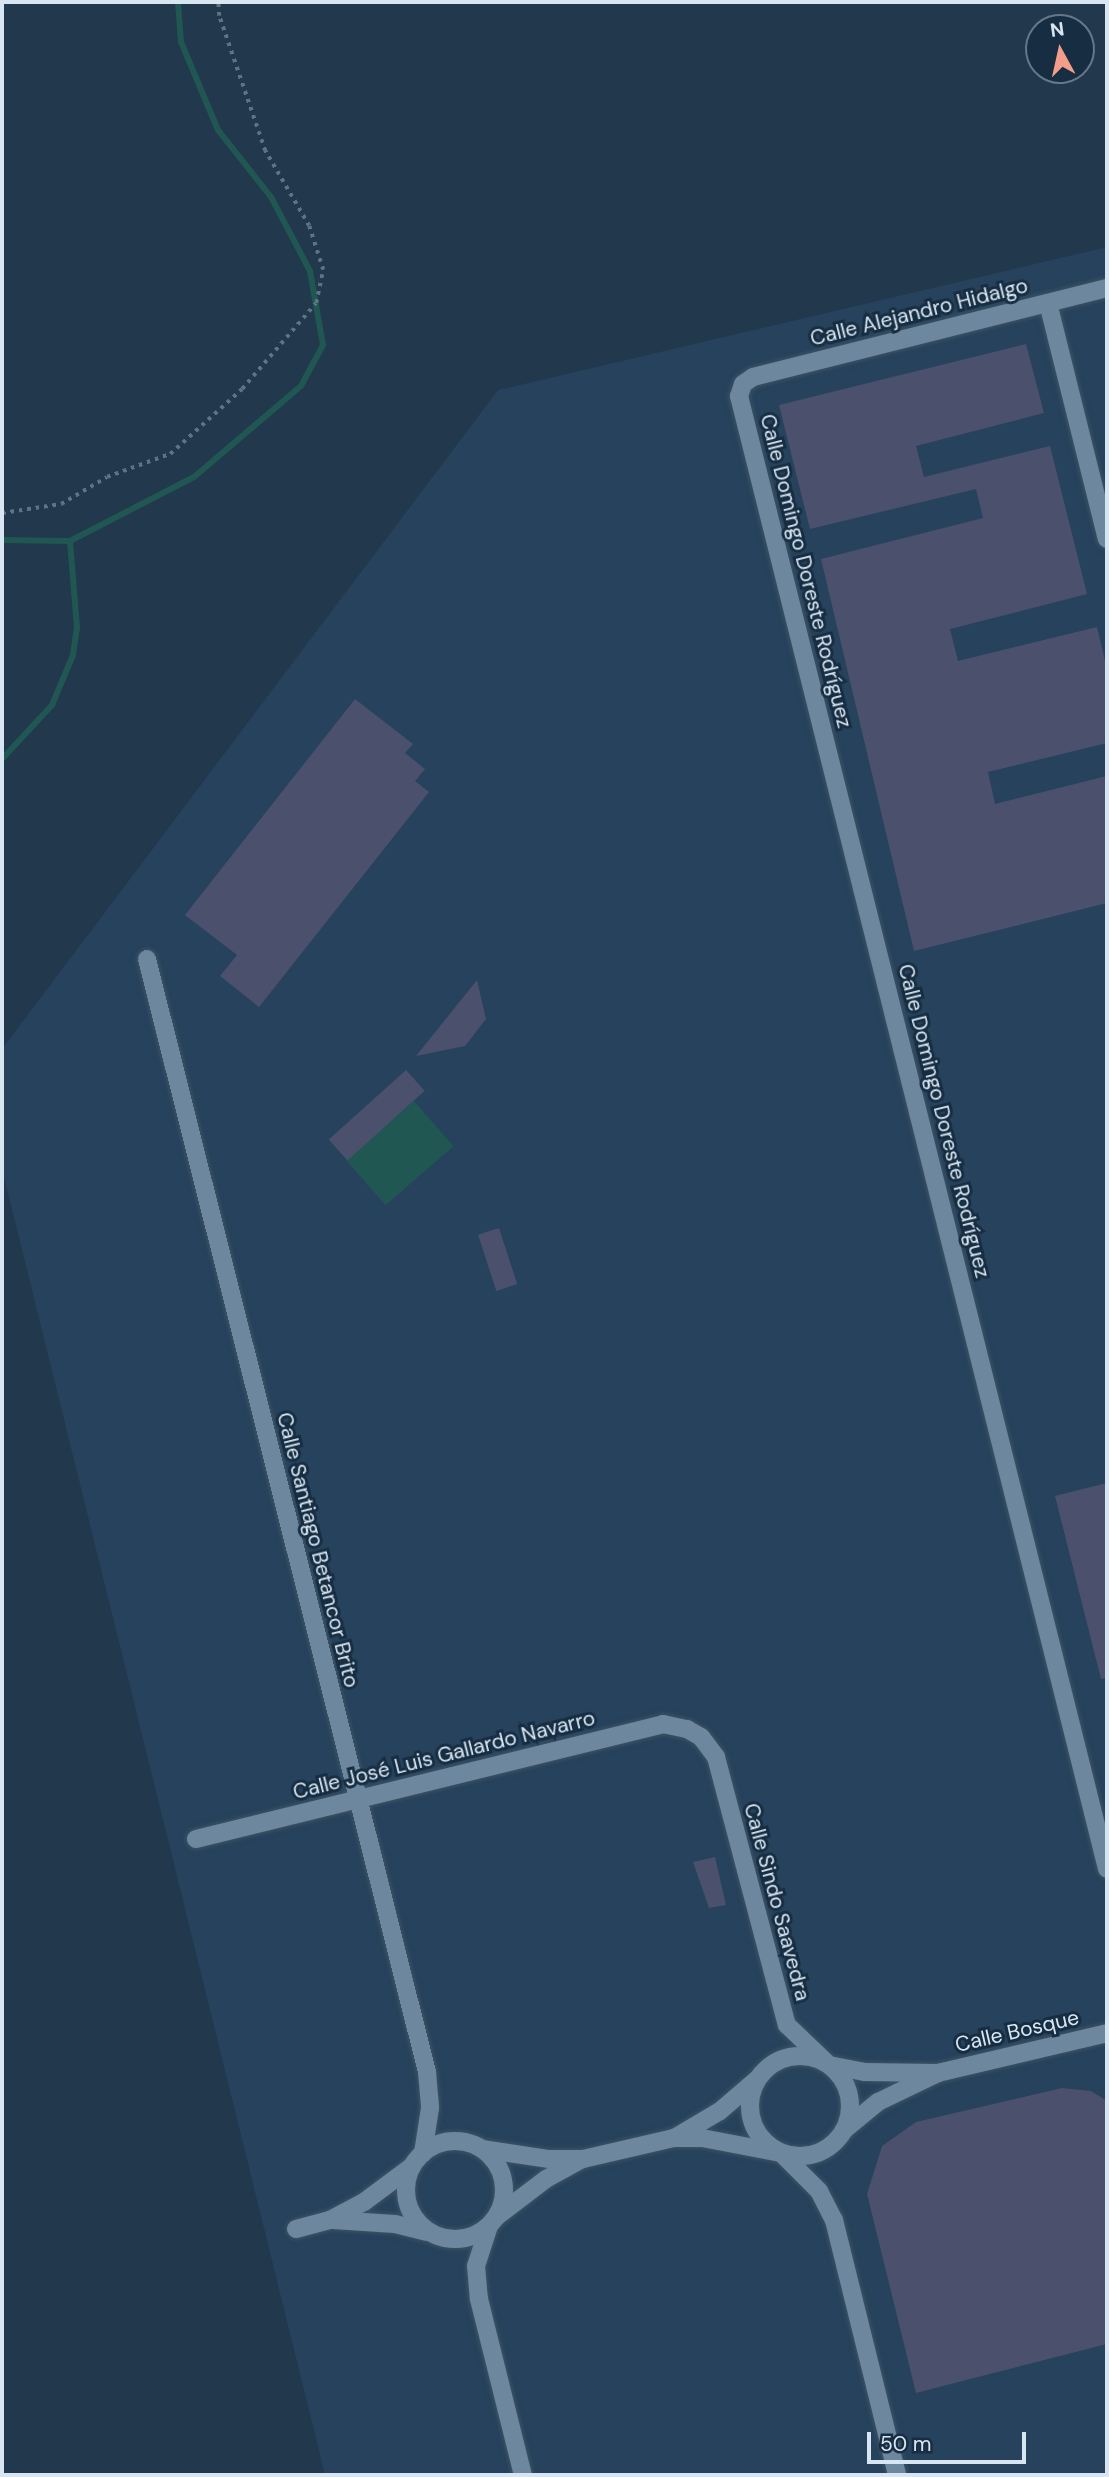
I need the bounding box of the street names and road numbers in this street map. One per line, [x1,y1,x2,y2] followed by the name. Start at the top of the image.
[808,273,1030,351] street label: Calle Alejandro Hidalgo
[755,412,857,730] street label: Calle Domingo Doreste Rodríguez
[893,962,995,1280] street label: Calle Domingo Doreste Rodríguez
[272,1410,364,1690] street label: Calle Santiago Betancor Brito
[290,1705,598,1805] street label: Calle José Luis Gallardo Navarro
[739,1801,815,2003] street label: Calle Sindo Saavedra
[953,2005,1081,2057] street label: Calle Bosque

